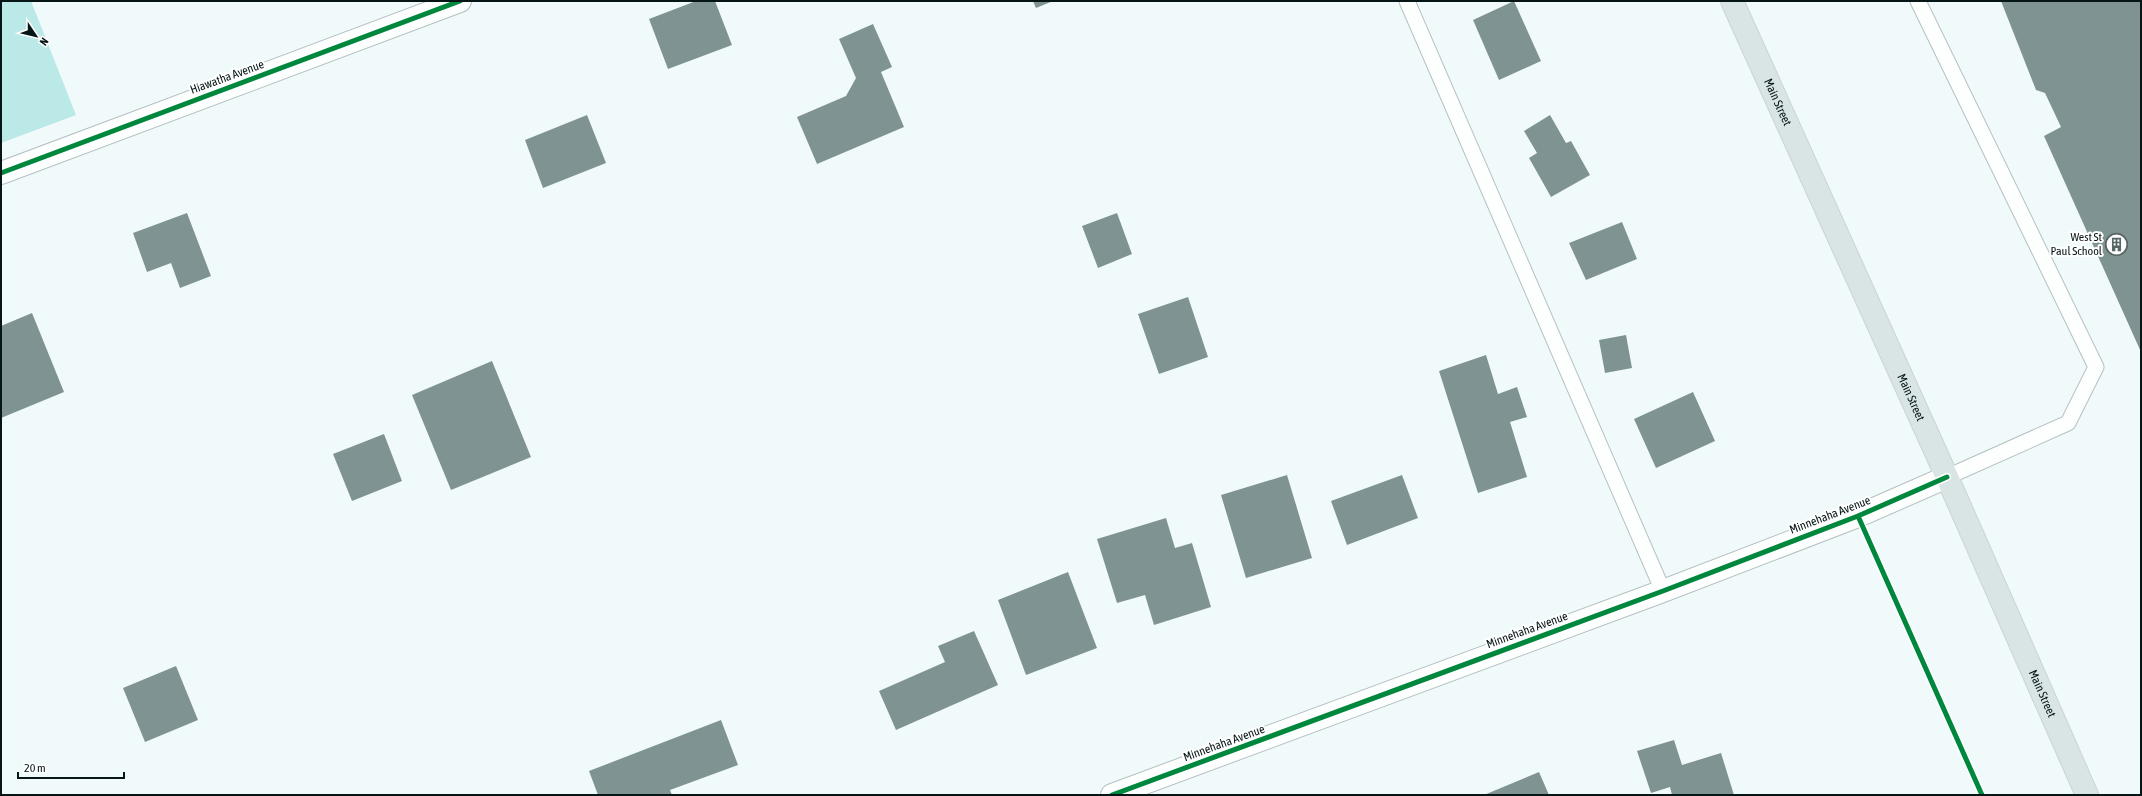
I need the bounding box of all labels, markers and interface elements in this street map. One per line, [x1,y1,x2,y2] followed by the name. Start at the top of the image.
[16,16,56,56] north arrow
[37,36,51,48] text: N
[188,57,266,97] street label: Hiawatha Avenue
[1761,76,1795,128] street label: Main Street
[2050,230,2103,258] place label: West St Paul School
[2104,231,2130,257] building icon: West St Paul School
[1894,372,1928,424] street label: Main Street
[1788,493,1872,537] street label: Minnehaha Avenue
[1484,609,1570,651] street label: Minnehaha Avenue
[2026,668,2059,720] street label: Main Street
[1181,722,1267,764] street label: Minnehaha Avenue
[18,754,124,780] scale bar
[24,761,46,775] text: 20 m

